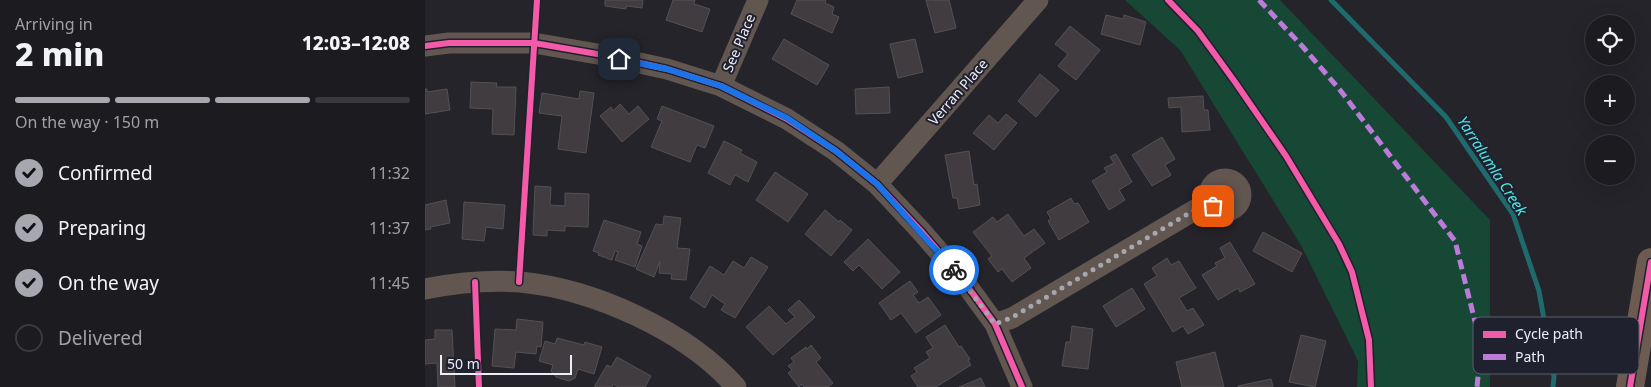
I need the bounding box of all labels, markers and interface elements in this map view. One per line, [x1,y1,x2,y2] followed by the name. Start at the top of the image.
[718,11,759,75] street label: See Place
[15,13,93,35] text: Arriving in
[1585,15,1635,185] map controls
[1585,15,1635,65] button: locate
[302,30,410,56] text: 12:03–12:08
[15,32,104,75] text: 2 min
[598,38,640,80] pin
[605,45,633,73] icon: home
[924,54,992,129] street label: Verran Place
[1585,75,1635,125] button: +
[15,111,159,133] text: On the way · 150 m
[1453,112,1533,219] water label: Yarralumla Creek
[1585,135,1635,185] button: −
[15,159,43,187] icon: check
[58,160,153,186] text: Confirmed
[369,162,410,184] text: 11:32
[1192,185,1234,227] pin
[1199,192,1227,220] icon: bag
[15,214,43,242] icon: check
[58,215,146,241] text: Preparing
[369,217,410,239] text: 11:37
[929,245,979,295] courier
[940,256,968,284] icon: bike
[15,269,43,297] icon: check
[58,270,159,296] text: On the way
[369,272,410,294] text: 11:45
[1473,317,1639,374] legend
[1515,324,1583,343] text: Cycle path
[58,325,143,351] text: Delivered
[1515,347,1545,366] text: Path
[440,352,573,375] scale bar
[447,354,480,373] text: 50 m

